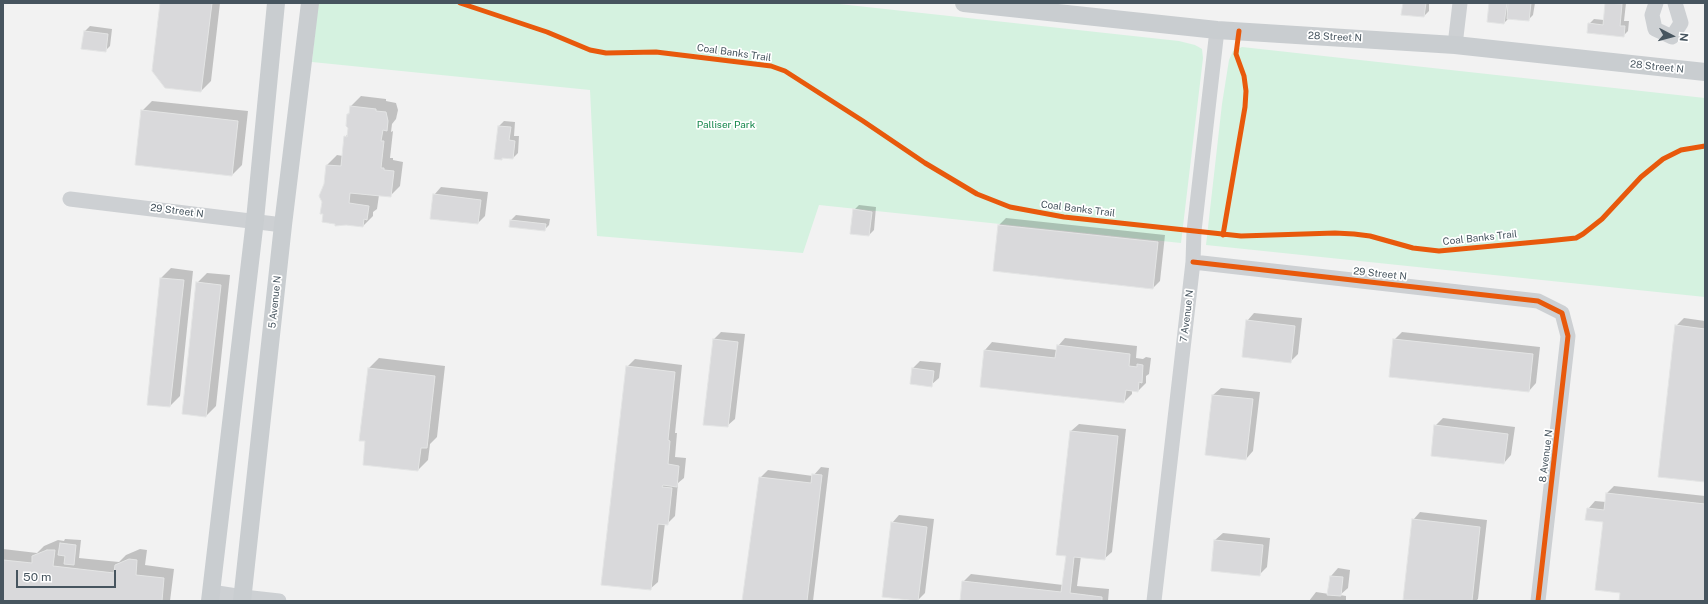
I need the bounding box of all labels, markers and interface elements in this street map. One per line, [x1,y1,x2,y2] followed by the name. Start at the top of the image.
[1652,16,1692,56] north arrow
[1308,30,1362,44] street label: 28 Street N
[1678,32,1690,42] text: N
[696,42,772,64] street label: Coal Banks Trail
[1629,58,1685,76] street label: 28 Street N
[697,119,755,131] park label: Palliser Park
[1040,198,1116,220] street label: Coal Banks Trail
[150,202,204,220] street label: 29 Street N
[1442,228,1518,248] street label: Coal Banks Trail
[1353,265,1407,283] street label: 29 Street N
[266,275,284,329] street label: 5 Avenue N
[1178,289,1196,343] street label: 7 Avenue N
[1537,429,1555,483] street label: 8 Avenue N
[18,562,118,588] scale bar
[23,570,51,584] text: 50 m

